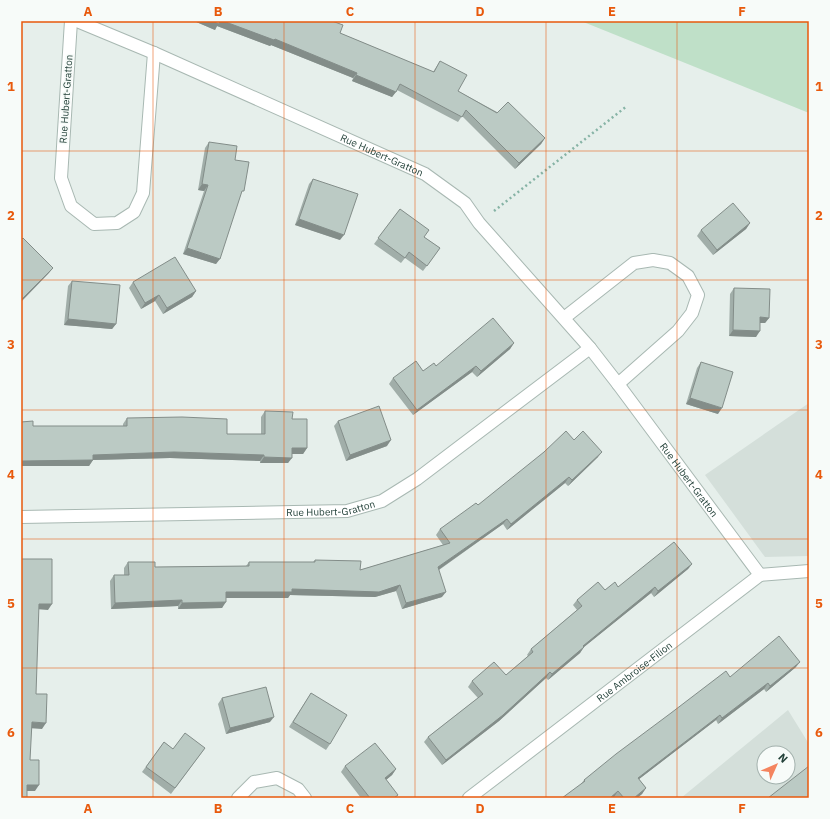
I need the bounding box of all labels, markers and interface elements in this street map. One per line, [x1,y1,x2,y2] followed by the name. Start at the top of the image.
[84,3,93,20] text: A
[214,3,223,20] text: B
[346,3,355,20] text: C
[475,3,485,20] text: D
[608,3,616,20] text: E
[738,3,746,20] text: F
[56,54,76,144] street label: Rue Hubert-Gratton
[7,78,15,95] text: 1
[815,78,823,95] text: 1
[338,131,425,179] street label: Rue Hubert-Gratton
[7,207,15,224] text: 2
[815,207,823,224] text: 2
[7,336,15,353] text: 3
[815,336,823,353] text: 3
[657,440,721,519] street label: Rue Hubert-Gratton
[7,466,15,483] text: 4
[815,466,823,483] text: 4
[286,497,376,519] street label: Rue Hubert-Gratton
[7,595,15,612] text: 5
[815,595,823,612] text: 5
[594,638,674,705] street label: Rue Ambroise-Filion
[7,724,15,741] text: 6
[815,724,823,741] text: 6
[756,745,796,785] north arrow
[775,750,791,766] text: N
[84,800,93,817] text: A
[214,800,223,817] text: B
[346,800,355,817] text: C
[475,800,485,817] text: D
[608,800,616,817] text: E
[738,800,746,817] text: F

